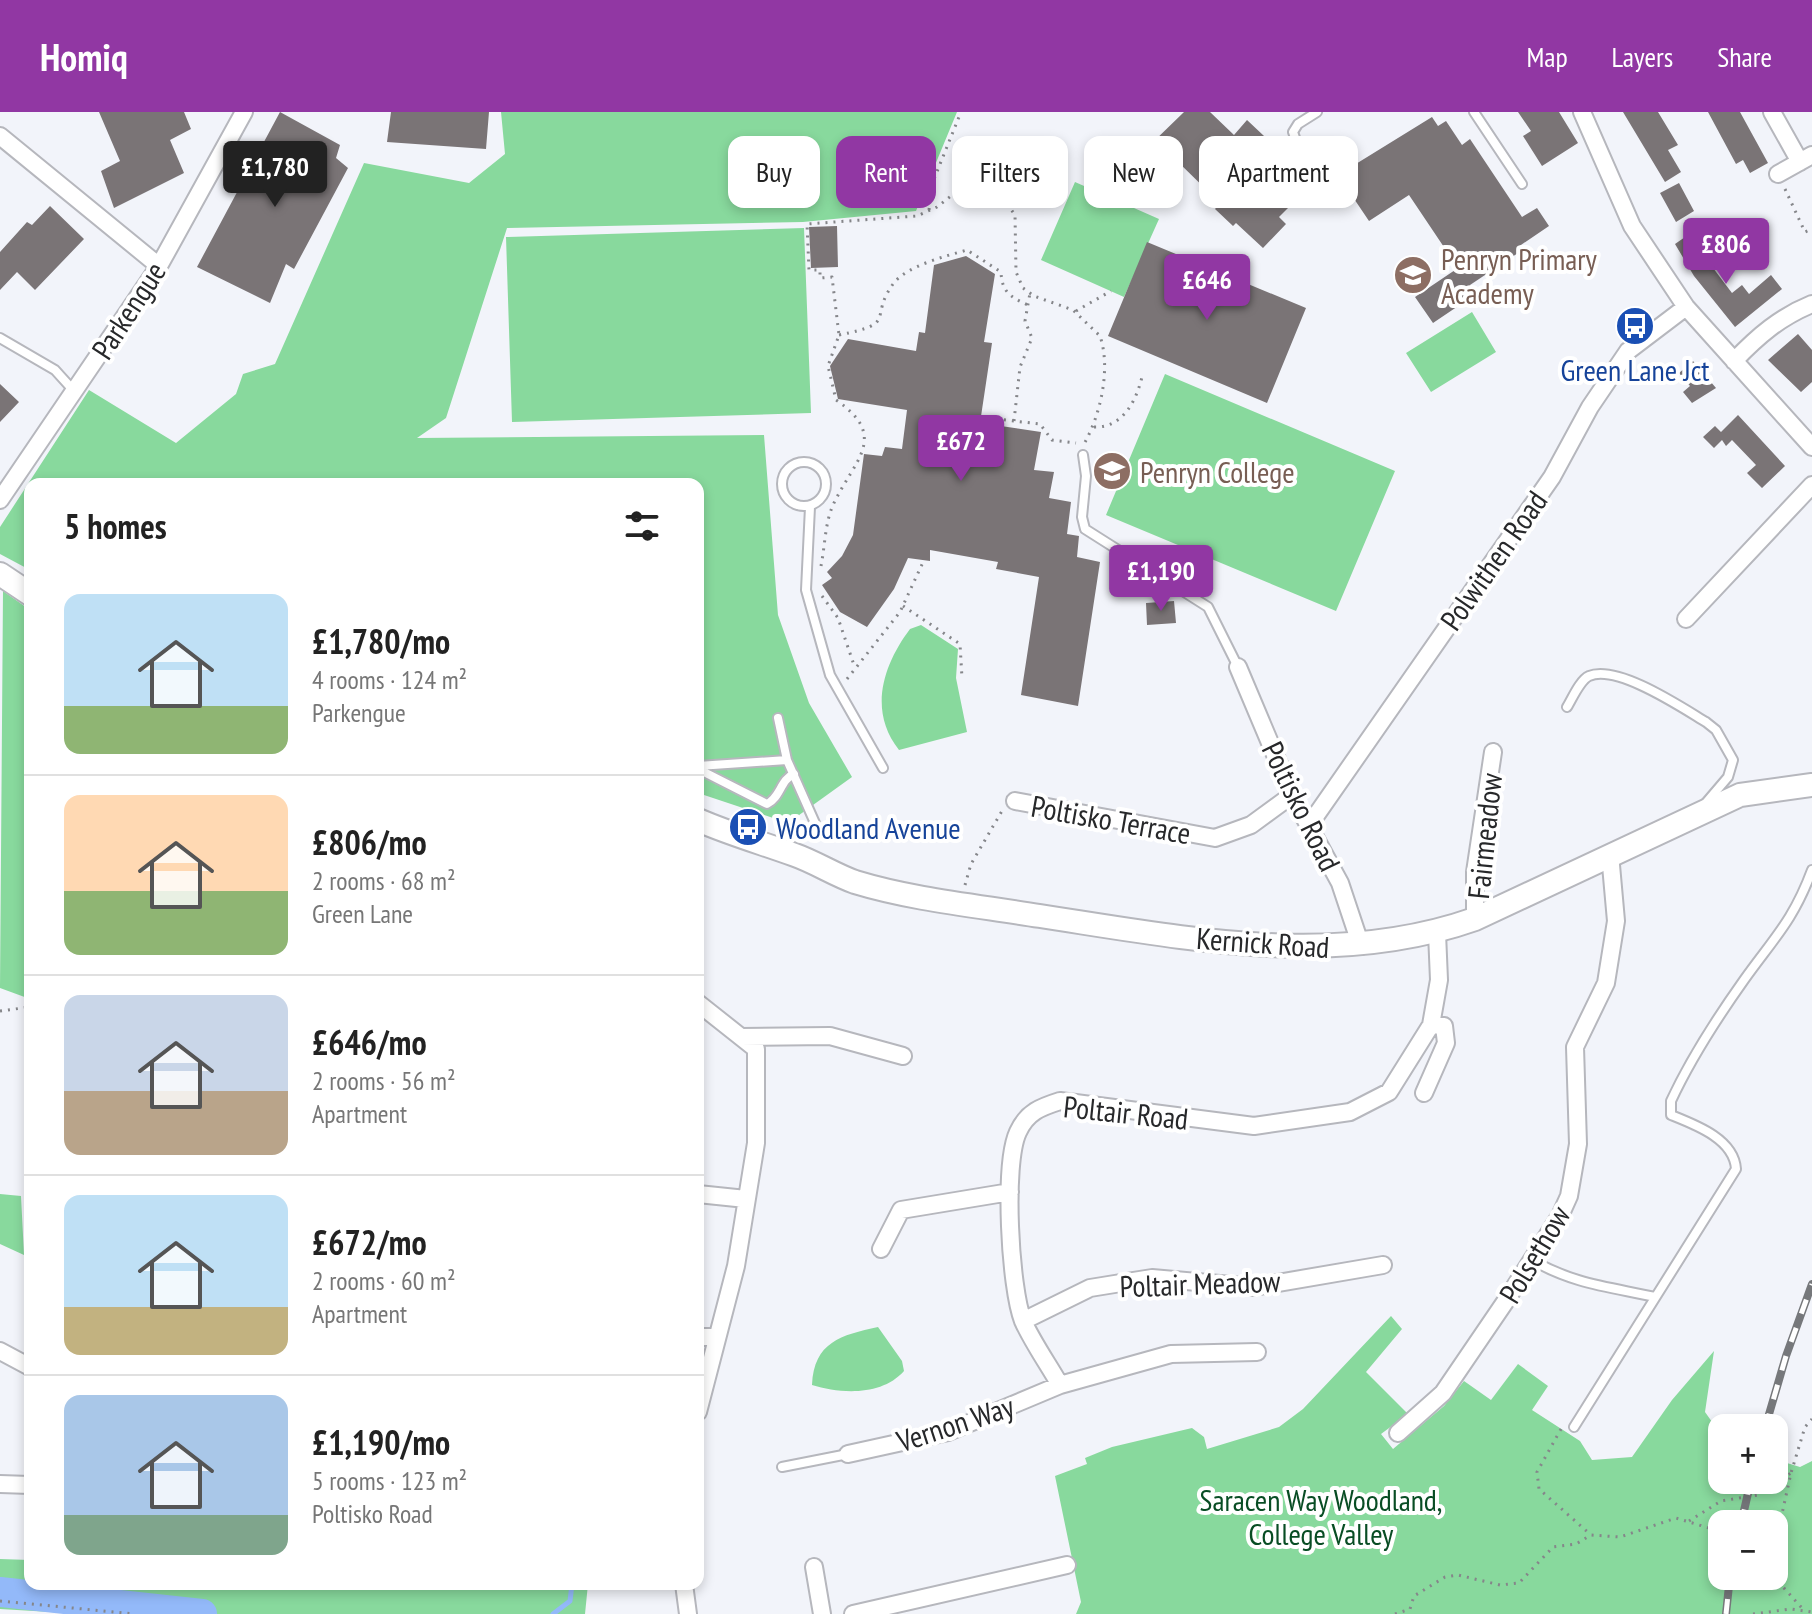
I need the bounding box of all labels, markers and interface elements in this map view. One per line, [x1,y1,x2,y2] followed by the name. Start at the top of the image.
[40,32,128,81] text: Homiq
[1526,38,1568,75] text: Map
[1612,38,1673,75] text: Layers
[1717,38,1772,75] text: Share
[728,136,820,208] chip: Buy
[836,136,936,208] chip: Rent
[952,136,1068,208] chip: Filters
[1084,136,1183,208] chip: New
[1199,136,1358,208] chip: Apartment
[210,141,340,209] pin: £1,780
[241,150,309,183] text: £1,780
[1679,218,1773,286] pin: £806
[1701,227,1751,260] text: £806
[1441,239,1597,312] place label: Penryn Primary Academy
[82,254,174,366] street label: Parkengue
[1160,254,1254,322] pin: £646
[1392,254,1434,296] school or university icon: Penryn Primary Academy
[1182,263,1232,296] text: £646
[1614,305,1656,347] bus stop icon: Green Lane Jct
[1560,350,1710,389] place label: Green Lane Jct
[914,415,1008,483] pin: £672
[936,424,986,457] text: £672
[1091,450,1133,492] school or university icon: Penryn College
[1140,452,1295,491] place label: Penryn College
[1431,483,1555,637] street label: Polwithen Road
[64,504,167,548] text: 5 homes
[620,504,664,548] icon: filters
[1096,545,1226,613] pin: £1,190
[1127,554,1195,587] text: £1,190
[312,619,450,663] text: £1,780/mo
[128,626,224,722] icon: home
[312,663,467,696] text: 4 rooms · 124 m²
[312,696,406,729] text: Parkengue
[1254,735,1350,877] street label: Poltisko Road
[1458,771,1510,901] street label: Fairmeadow
[1028,786,1194,852] street label: Poltisko Terrace
[727,806,769,848] bus stop icon: Woodland Avenue
[776,808,961,847] place label: Woodland Avenue
[312,820,427,864] text: £806/mo
[128,827,224,923] icon: home
[312,864,456,897] text: 2 rooms · 68 m²
[312,897,413,930] text: Green Lane
[1195,918,1331,966] street label: Kernick Road
[312,1020,427,1064] text: £646/mo
[128,1027,224,1123] icon: home
[312,1064,456,1097] text: 2 rooms · 56 m²
[1062,1086,1190,1138] street label: Poltair Road
[312,1097,407,1130] text: Apartment
[1490,1198,1578,1310] street label: Polsethow
[312,1220,427,1264] text: £672/mo
[128,1227,224,1323] icon: home
[1119,1261,1281,1305] street label: Poltair Meadow
[312,1264,456,1297] text: 2 rooms · 60 m²
[312,1297,407,1330] text: Apartment
[891,1386,1019,1460] street label: Vernon Way
[1708,1414,1788,1590] map controls
[1708,1414,1788,1494] button: +
[312,1420,450,1464] text: £1,190/mo
[128,1427,224,1523] icon: home
[312,1464,467,1497] text: 5 rooms · 123 m²
[1200,1480,1442,1553] park label: Saracen Way Woodland, College Valley
[312,1497,433,1530] text: Poltisko Road
[1708,1510,1788,1590] button: −

